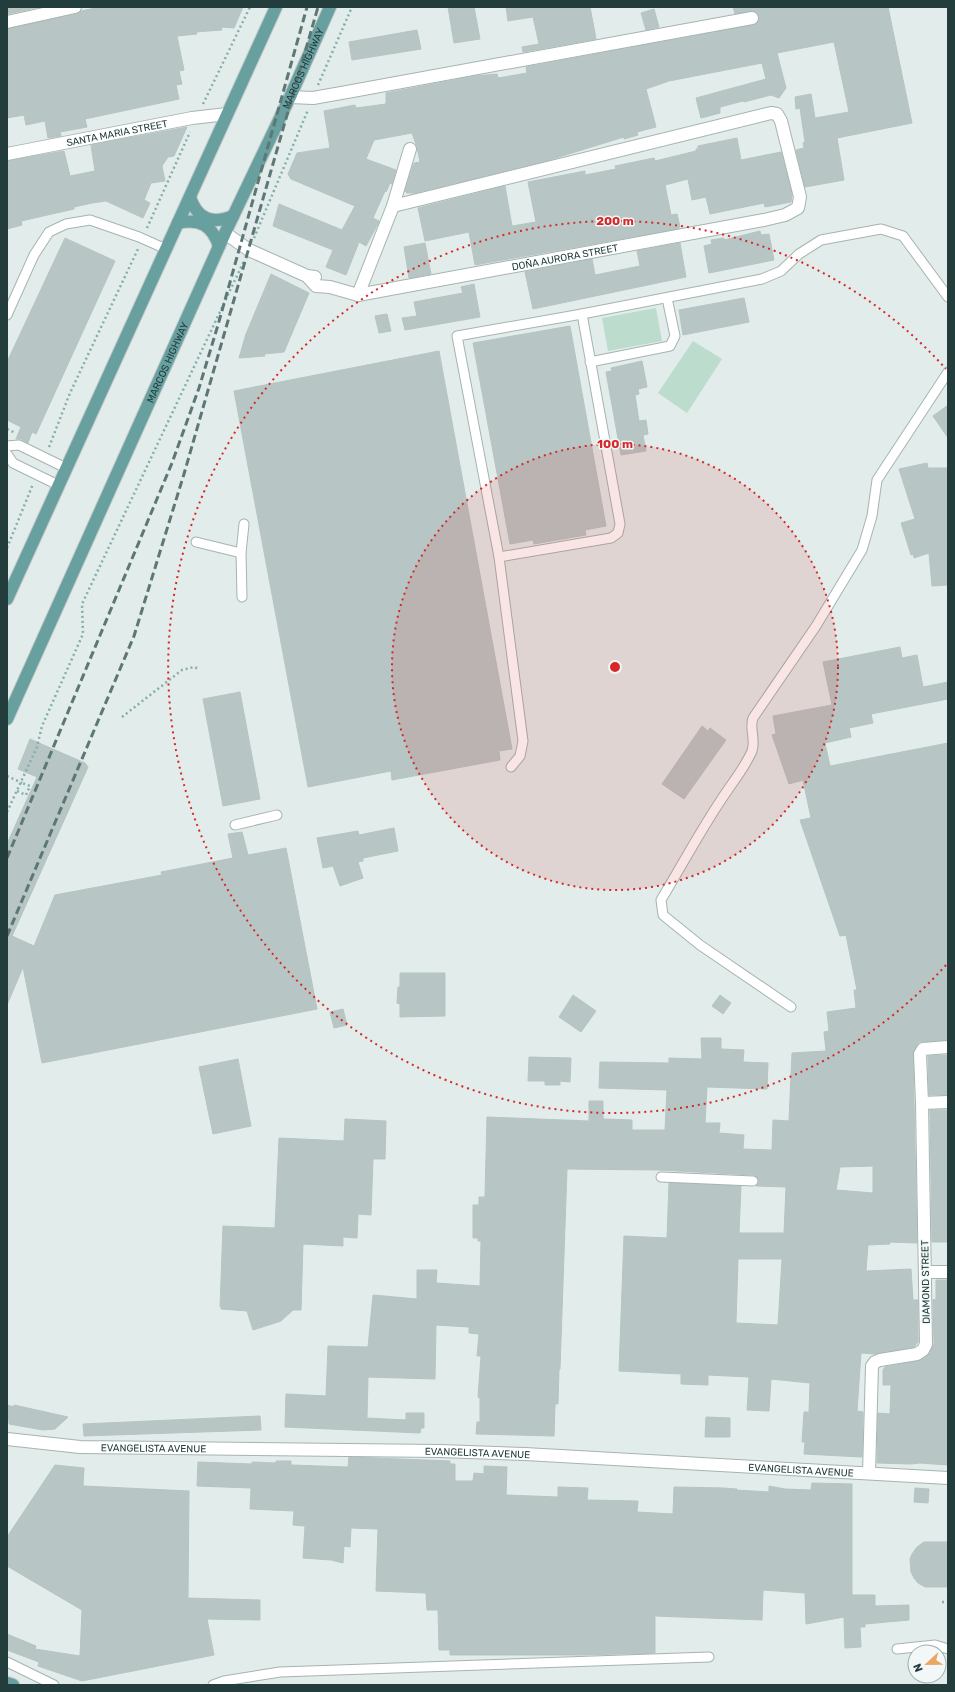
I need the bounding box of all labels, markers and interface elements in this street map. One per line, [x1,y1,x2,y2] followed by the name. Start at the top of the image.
[280,26,327,111] street label: MARCOS HIGHWAY
[65,118,169,149] street label: SANTA MARIA STREET
[596,214,634,228] text: 200 m
[511,242,619,273] street label: DOÑA AURORA STREET
[145,320,192,405] street label: MARCOS HIGHWAY
[597,437,633,451] text: 100 m
[608,660,622,674] centre of rings
[919,1240,933,1324] street label: DIAMOND STREET
[101,1442,206,1455] street label: EVANGELISTA AVENUE
[425,1446,531,1461] street label: EVANGELISTA AVENUE
[748,1462,854,1480] street label: EVANGELISTA AVENUE
[907,1644,947,1684] north arrow
[911,1661,926,1674] text: N

